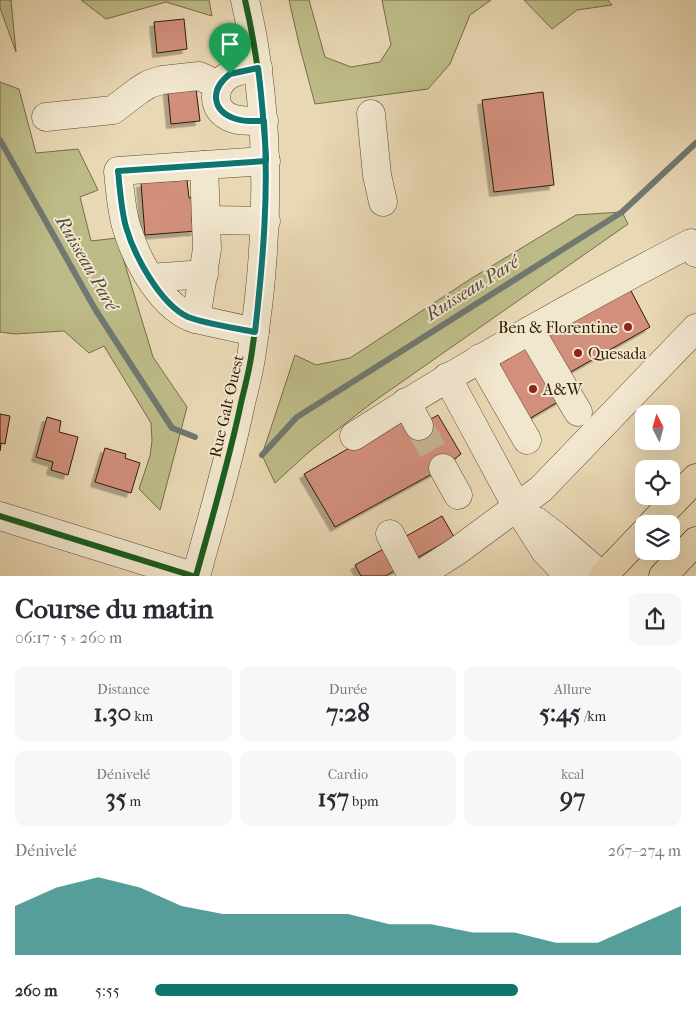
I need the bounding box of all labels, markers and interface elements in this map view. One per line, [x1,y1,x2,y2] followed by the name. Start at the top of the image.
[209,23,251,74] pin
[216,30,244,58] icon: arrive
[51,211,123,317] water label: Ruisseau Paré
[421,250,525,326] water label: Ruisseau Paré
[498,318,618,337] place label: Ben & Florentine
[622,321,634,333] marker: Ben & Florentine
[588,344,647,363] place label: Quesada
[572,347,584,359] marker: Quesada
[205,353,248,459] street label: Rue Galt Ouest
[542,380,584,399] place label: A&W
[527,383,539,395] marker: A&W
[635,405,680,450] north arrow
[635,405,680,560] map controls
[635,460,680,505] button: locate
[635,515,680,560] button: layers
[15,592,214,625] text: Course du matin
[629,593,681,645] button: share
[15,628,122,647] text: 06:17 · 5 × 260 m
[97,681,150,698] text: Distance
[329,681,367,698] text: Durée
[554,681,591,698] text: Allure
[94,698,131,727] text: 1.30
[326,698,370,727] text: 7:28
[539,698,581,727] text: 5:45
[131,708,153,725] text: km
[581,708,606,725] text: /km
[96,766,150,783] text: Dénivelé
[328,766,368,783] text: Cardio
[561,766,584,783] text: kcal
[105,783,127,812] text: 35
[317,783,349,812] text: 157
[560,783,585,812] text: 97
[127,793,141,810] text: m
[349,793,379,810] text: bpm
[15,841,77,860] text: Dénivelé
[608,841,681,860] text: 267–274 m
[15,981,57,1000] text: 260 m
[95,981,120,1000] text: 5:55

